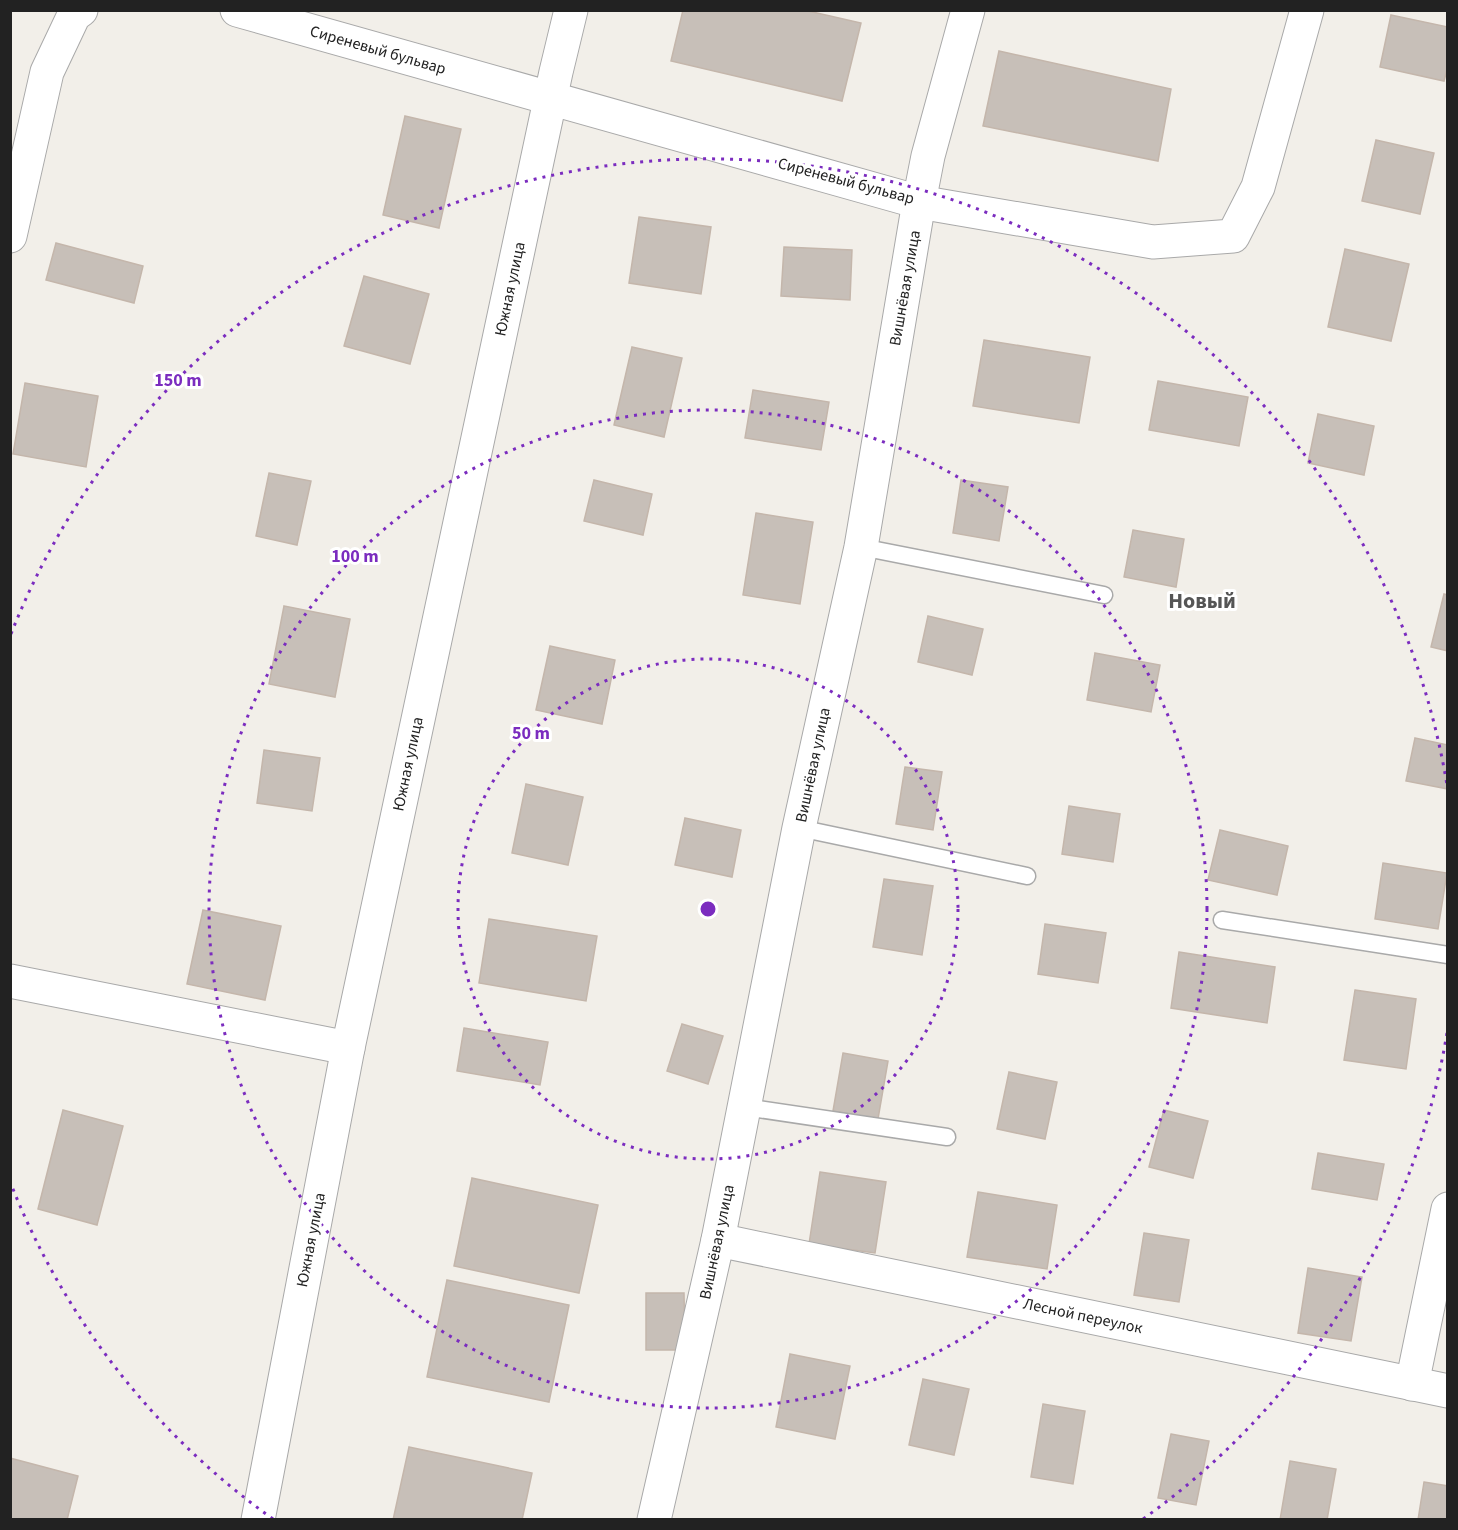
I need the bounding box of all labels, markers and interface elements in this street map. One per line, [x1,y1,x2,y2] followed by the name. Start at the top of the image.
[307,20,449,80] street label: Сиреневый бульвар
[775,152,917,210] street label: Сиреневый бульвар
[884,229,926,347] street label: Вишнёвая улица
[489,240,531,338] street label: Южная улица
[154,368,202,393] text: 150 m
[331,544,379,569] text: 100 m
[1168,585,1236,617] district label: Новый
[790,706,836,824] street label: Вишнёвая улица
[387,715,429,813] street label: Южная улица
[512,721,550,746] text: 50 m
[698,899,718,919] centre of rings
[694,1183,740,1301] street label: Вишнёвая улица
[291,1191,331,1289] street label: Южная улица
[1021,1293,1145,1339] street label: Лесной переулок

